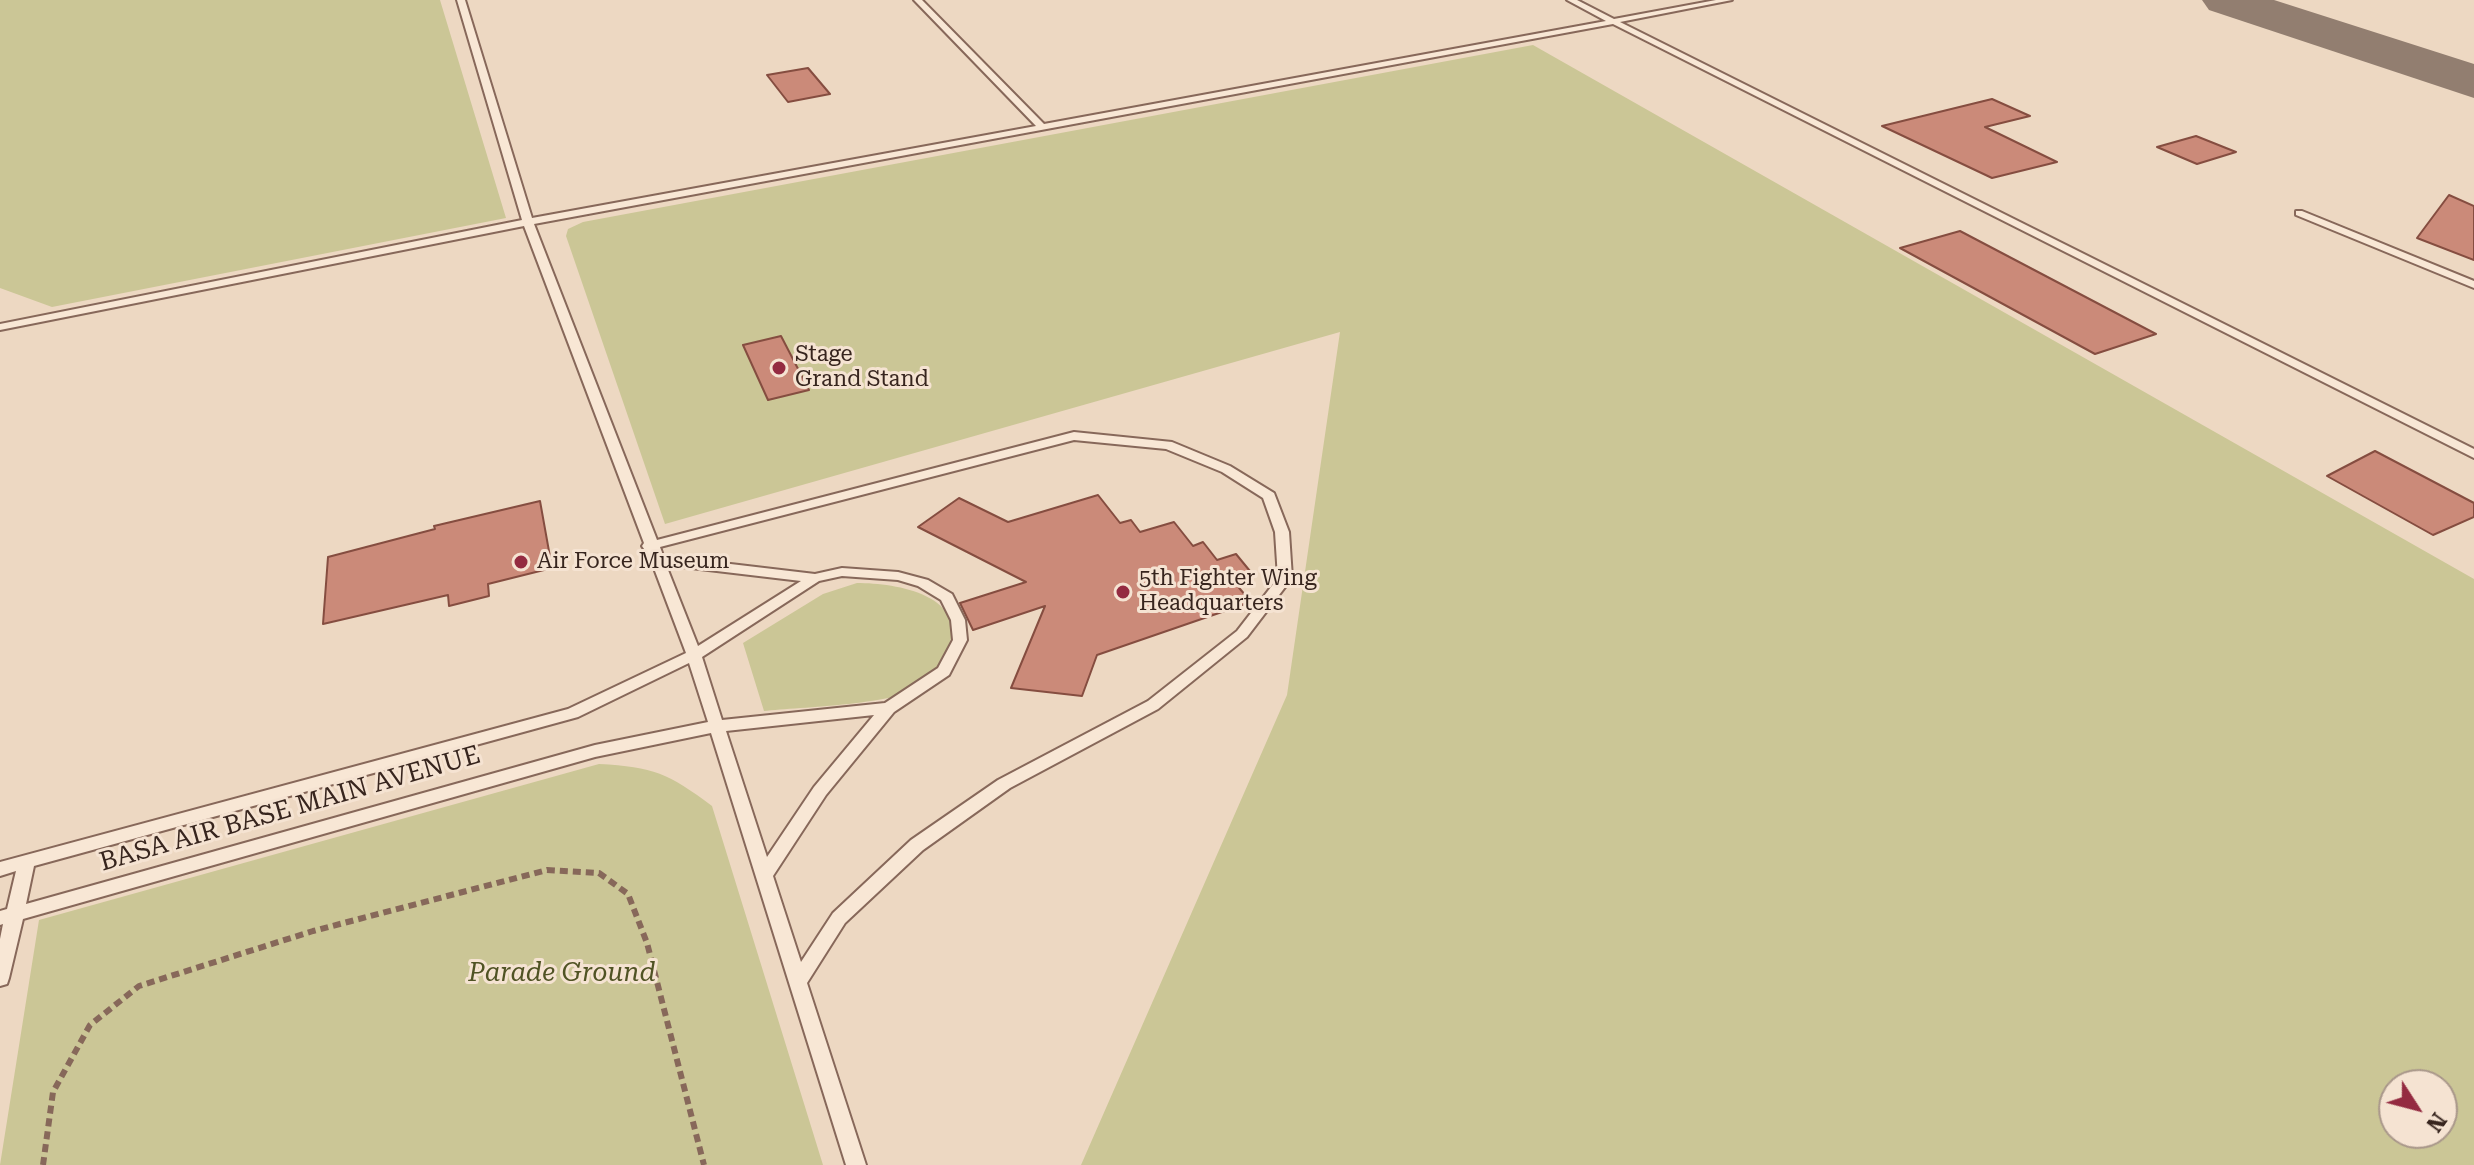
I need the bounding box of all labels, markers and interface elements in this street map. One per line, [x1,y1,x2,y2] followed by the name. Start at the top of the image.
[795,342,929,394] place label: Stage Grand Stand
[770,359,788,377] marker: Stage Grand Stand
[537,549,729,575] place label: Air Force Museum
[512,553,530,571] marker: Air Force Museum
[1139,566,1317,618] place label: 5th Fighter Wing Headquarters
[1114,583,1132,601] marker: 5th Fighter Wing Headquarters
[96,740,484,878] street label: BASA AIR BASE MAIN AVENUE
[468,957,656,989] park label: Parade Ground
[2378,1069,2458,1149] north arrow
[2421,1108,2451,1136] text: N

